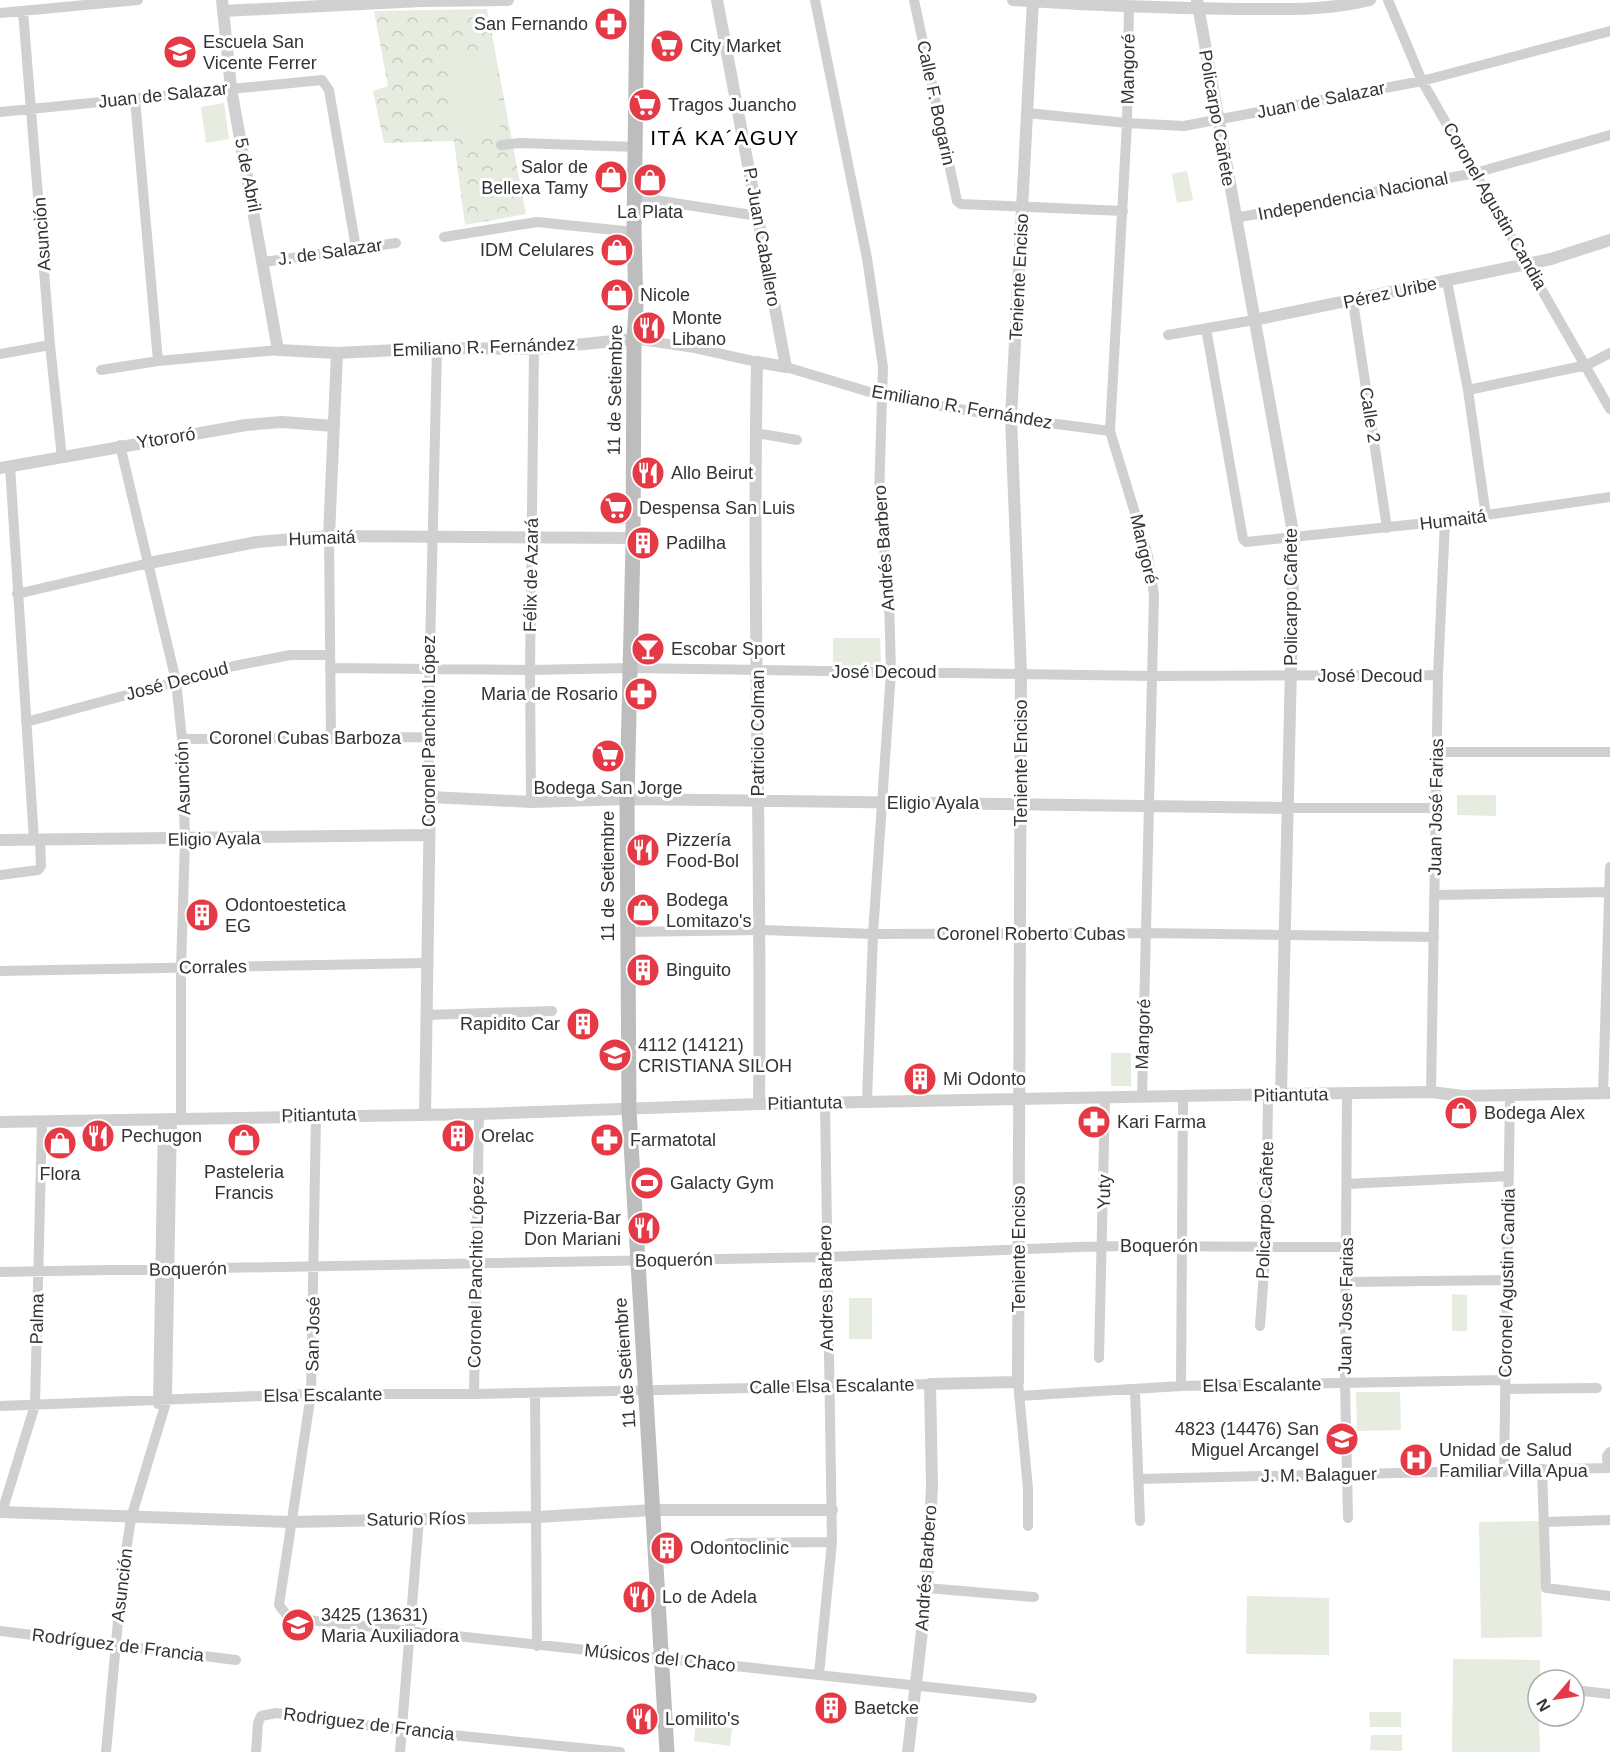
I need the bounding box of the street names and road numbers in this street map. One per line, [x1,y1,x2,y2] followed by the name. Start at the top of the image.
[1117,33,1139,105] street label: Mangoré
[913,39,959,167] street label: Calle F. Bogarin
[1195,48,1239,188] street label: Policarpo Cañete
[97,78,229,112] street label: Juan de Salazar
[1255,78,1387,122] street label: Juan de Salazar
[1439,119,1551,294] street label: Coronel Agustin Candia
[231,136,265,214] street label: 5 de Abril
[740,166,784,308] street label: P. Juan Caballero
[1256,168,1450,224] street label: Independencia Nacional
[29,196,55,272] street label: Asunción
[1006,213,1032,341] street label: Teniente Enciso
[277,235,383,269] street label: J. de Salazar
[1341,273,1439,313] street label: Pérez Uribe
[604,324,626,456] street label: 11 de Setiembre
[392,334,576,360] street label: Emiliano R. Fernández
[870,381,1054,433] street label: Emiliano R. Fernández
[1356,386,1384,444] street label: Calle 2
[135,424,197,452] street label: Ytororó
[870,484,898,612] street label: Andrés Barbero
[1419,506,1488,534] street label: Humaitá
[1126,512,1162,586] street label: Mangoré
[520,517,542,632] street label: Félix de Azará
[288,527,357,549] street label: Humaitá
[1281,528,1301,666] street label: Policarpo Cañete
[419,635,439,827] street label: Coronel Panchito López
[124,658,230,704] street label: José Decoud
[831,662,937,682] street label: José Decoud
[1317,666,1423,686] street label: José Decoud
[748,669,768,797] street label: Patricio Colman
[1011,699,1031,827] street label: Teniente Enciso
[209,728,402,748] street label: Coronel Cubas Barboza
[1425,738,1447,876] street label: Juan José Farias
[172,741,194,815] street label: Asunción
[887,793,980,813] street label: Eligio Ayala
[598,811,618,941] street label: 11 de Setiembre
[167,828,262,850] street label: Eligio Ayala
[936,924,1126,944] street label: Coronel Roberto Cubas
[179,956,247,978] street label: Corrales
[1132,998,1154,1070] street label: Mangoré
[1253,1084,1330,1106] street label: Pitiantuta
[767,1092,844,1114] street label: Pitiantuta
[281,1104,358,1126] street label: Pitiantuta
[1253,1141,1277,1279] street label: Policarpo Cañete
[1094,1174,1114,1210] street label: Yuty
[464,1176,488,1368] street label: Coronel Panchito López
[1009,1185,1029,1313] street label: Teniente Enciso
[1495,1187,1519,1378] street label: Coronel Agustin Candia
[815,1225,837,1351] street label: Andres Barbero
[1120,1236,1198,1256] street label: Boquerón
[1335,1237,1357,1375] street label: Juan Jose Farias
[635,1249,713,1271] street label: Boquerón
[149,1258,227,1280] street label: Boquerón
[27,1292,47,1345] street label: Palma
[302,1296,324,1372] street label: San José
[610,1297,640,1429] street label: 11 de Setiembre
[1202,1374,1322,1396] street label: Elsa Escalante
[749,1375,915,1397] street label: Calle Elsa Escalante
[263,1384,383,1406] street label: Elsa Escalante
[1261,1464,1377,1486] street label: J. M. Balaguer
[912,1504,940,1632] street label: Andrés Barbero
[366,1508,466,1530] street label: Saturio Ríos
[108,1547,136,1623] street label: Asunción
[31,1625,206,1666] street label: Rodríguez de Francia
[583,1640,737,1676] street label: Músicos del Chaco
[282,1704,457,1745] street label: Rodriguez de Francia

